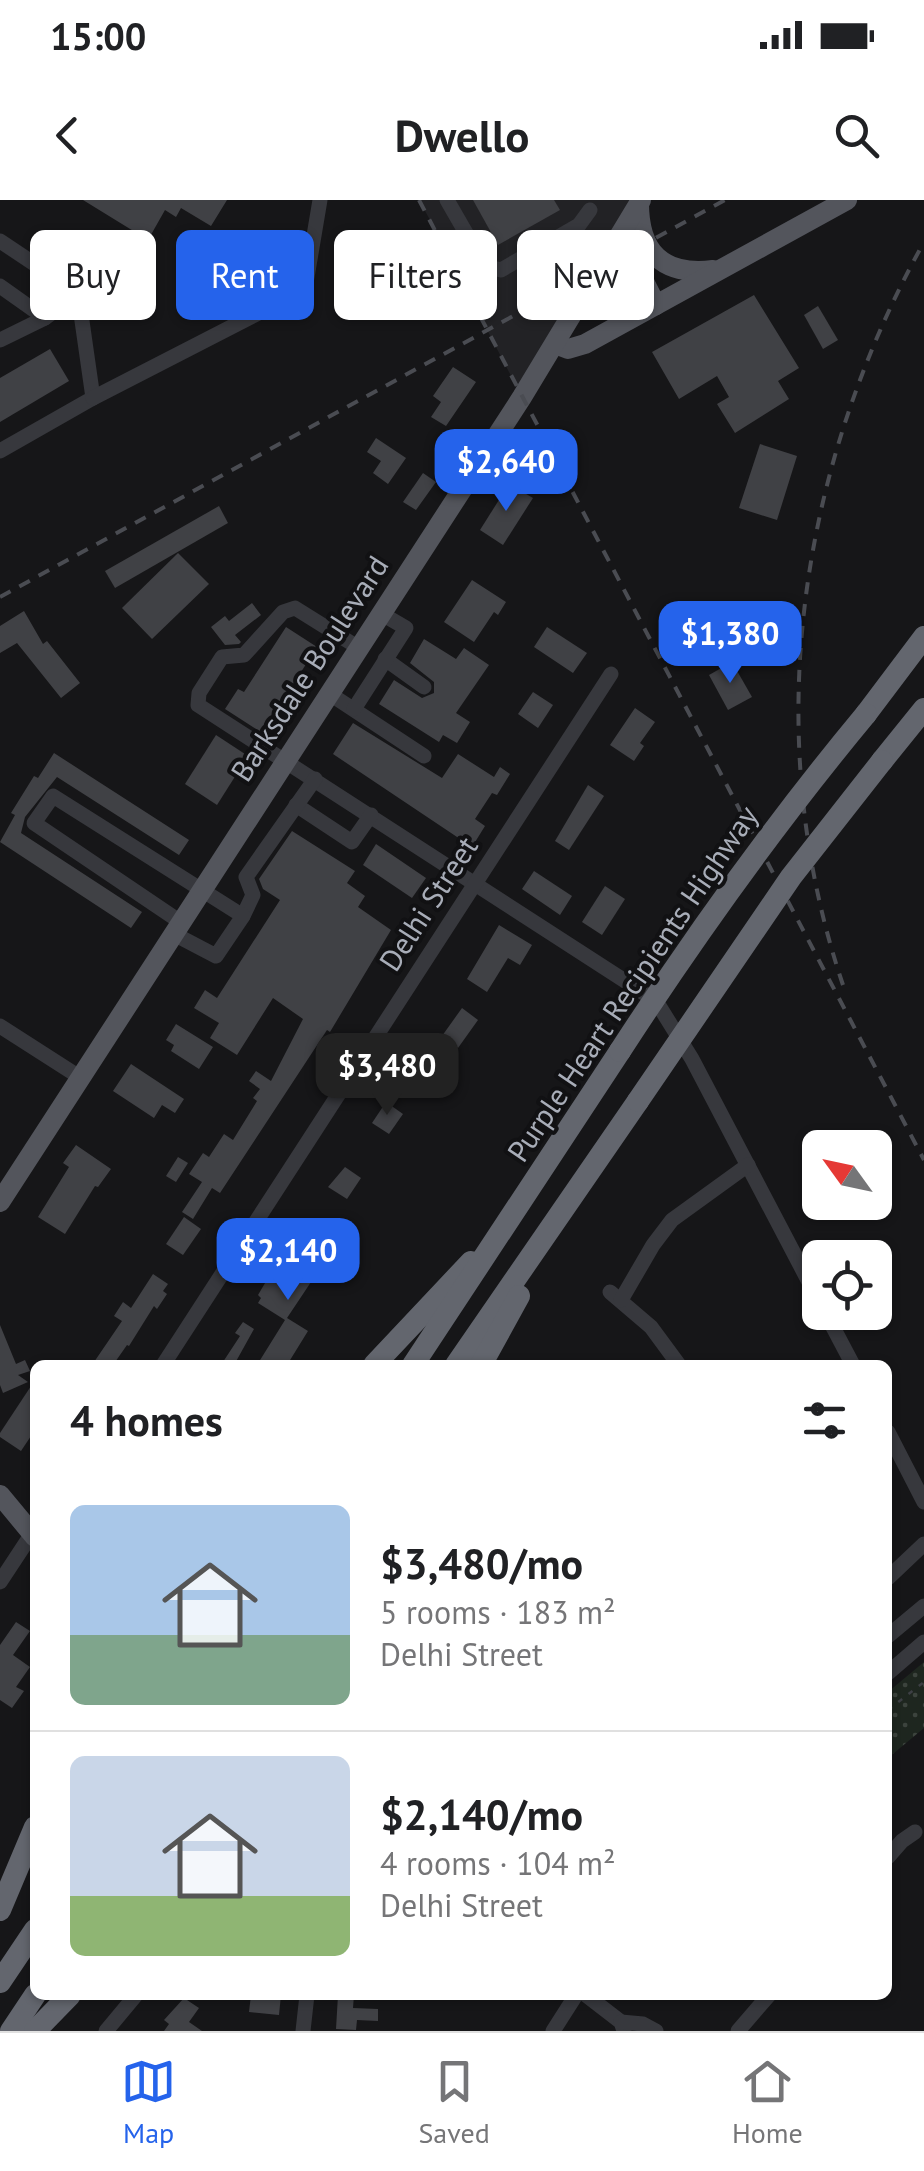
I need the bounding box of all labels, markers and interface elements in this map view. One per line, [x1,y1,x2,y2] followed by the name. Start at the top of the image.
[50,11,146,60] text: 15:00
[395,106,529,164] text: Dwello
[40,108,95,163] icon: back
[829,108,884,163] icon: search
[30,230,156,320] chip: Buy
[176,230,314,320] chip: Rent
[334,230,497,320] chip: Filters
[517,230,654,320] chip: New
[425,429,587,514] pin: $2,640
[457,440,555,482] text: $2,640
[221,548,396,788] street label: Barksdale Boulevard
[649,601,811,686] pin: $1,380
[681,612,779,654] text: $1,380
[498,798,766,1169] street label: Purple Heart Recipients Highway
[370,829,486,978] street label: Delhi Street
[306,1033,468,1118] pin: $3,480
[338,1044,436,1086] text: $3,480
[802,1130,892,1220] north arrow
[802,1130,892,1330] map controls
[207,1218,369,1303] pin: $2,140
[239,1229,337,1271] text: $2,140
[802,1240,892,1330] button: locate
[70,1393,223,1448] text: 4 homes
[797,1393,852,1448] icon: filters
[380,1536,583,1591] text: $3,480/mo
[150,1545,270,1665] icon: home
[380,1591,616,1633] text: 5 rooms · 183 m²
[380,1633,543,1675] text: Delhi Street
[380,1787,583,1842] text: $2,140/mo
[150,1796,270,1916] icon: home
[380,1842,616,1884] text: 4 rooms · 104 m²
[380,1884,543,1926] text: Delhi Street
[121,2054,176,2151] tab: Map
[418,2054,490,2151] tab: Saved
[732,2054,803,2151] tab: Home

